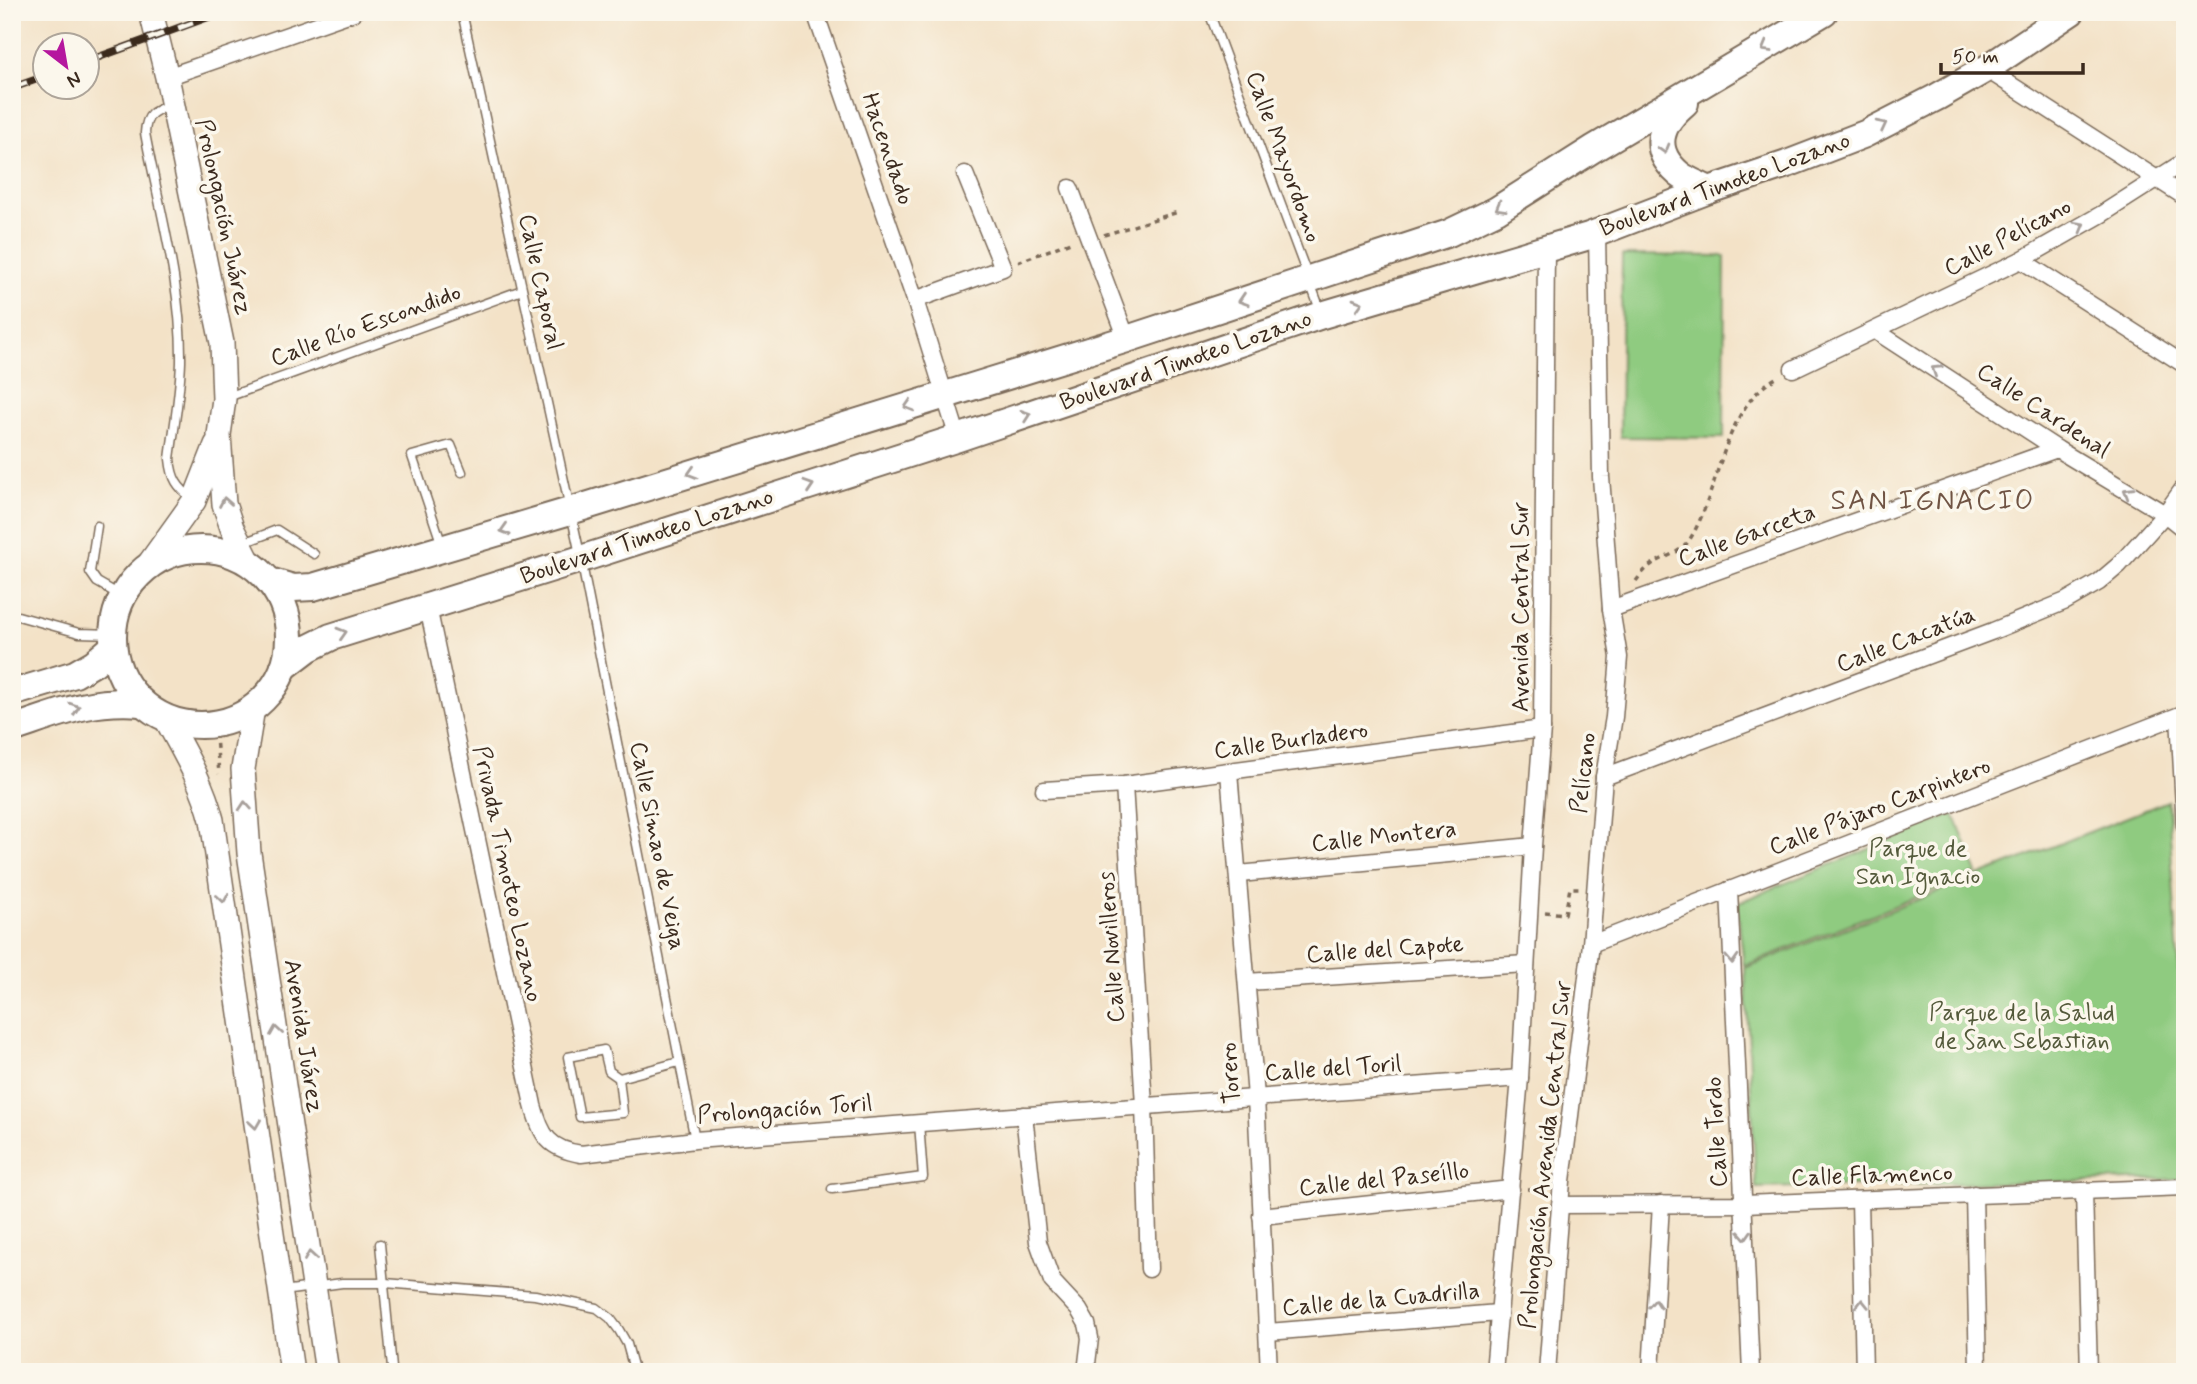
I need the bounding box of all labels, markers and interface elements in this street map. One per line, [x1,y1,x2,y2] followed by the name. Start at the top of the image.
[32,32,102,102] north arrow
[1941,32,2083,76] scale bar
[1761,40,1773,53] one-way arrow
[1952,43,1999,71] text: 50 m
[62,65,86,93] text: N
[1238,67,1328,247] street label: Calle Mayordomo
[853,89,921,209] street label: Hacendado
[185,116,259,318] street label: Prolongación Juárez
[1875,119,1887,133] one-way arrow
[1595,125,1855,245] street label: Boulevard Timoteo Lozano
[1656,143,1671,155] one-way arrow
[1939,191,2077,285] street label: Calle Pelícano
[1495,199,1508,212] one-way arrow
[510,211,570,353] street label: Calle Caporal
[2073,221,2085,234] one-way arrow
[267,277,465,375] street label: Calle Río Escondido
[1237,292,1250,306] one-way arrow
[1351,298,1363,313] one-way arrow
[1056,303,1316,419] street label: Boulevard Timoteo Lozano
[1970,356,2116,466] street label: Calle Cardenal
[1931,365,1944,378] one-way arrow
[904,397,916,412] one-way arrow
[1019,409,1031,423] one-way arrow
[686,465,699,479] one-way arrow
[803,479,815,494] one-way arrow
[516,481,778,593] street label: Boulevard Timoteo Lozano
[1831,483,2035,520] district label: SAN IGNACIO
[2123,487,2136,500] one-way arrow
[219,496,234,508] one-way arrow
[1674,497,1820,575] street label: Calle Garceta
[1506,502,1537,712] street label: Avenida Central Sur
[499,521,511,536] one-way arrow
[1832,599,1980,681] street label: Calle Cacatúa
[336,627,348,642] one-way arrow
[69,702,81,716] one-way arrow
[1212,715,1370,767] street label: Calle Burladero
[1564,731,1604,815] street label: Pelícano
[622,739,692,953] street label: Calle Simao de Veiga
[465,743,549,1005] street label: Privada Timoteo Lozano
[1765,750,1995,864] street label: Calle Pájaro Carpintero
[238,800,253,811] one-way arrow
[1310,814,1458,860] street label: Calle Montera
[1856,834,1980,895] park label: Parque de San Ignacio
[1091,870,1133,1024] street label: Calle Novilleros
[215,893,230,904] one-way arrow
[1305,929,1465,971] street label: Calle del Capote
[1724,953,1739,964] one-way arrow
[276,957,330,1115] street label: Avenida Juárez
[1512,980,1582,1331] street label: Prolongación Avenida Central Sur
[1929,998,2115,1057] park label: Parque de la Salud de San Sebastian
[269,1025,284,1037] one-way arrow
[1213,1041,1249,1105] street label: Torero
[1263,1049,1403,1089] street label: Calle del Toril
[1699,1076,1735,1188] street label: Calle Tordo
[696,1088,874,1134] street label: Prolongación Toril
[247,1118,262,1130] one-way arrow
[1297,1156,1471,1204] street label: Calle del Paseíllo
[1791,1158,1953,1194] street label: Calle Flamenco
[1737,1229,1752,1240] one-way arrow
[302,1250,317,1262] one-way arrow
[1281,1276,1481,1324] street label: Calle de la Cuadrilla
[1647,1298,1662,1309] one-way arrow
[1855,1298,1870,1309] one-way arrow

